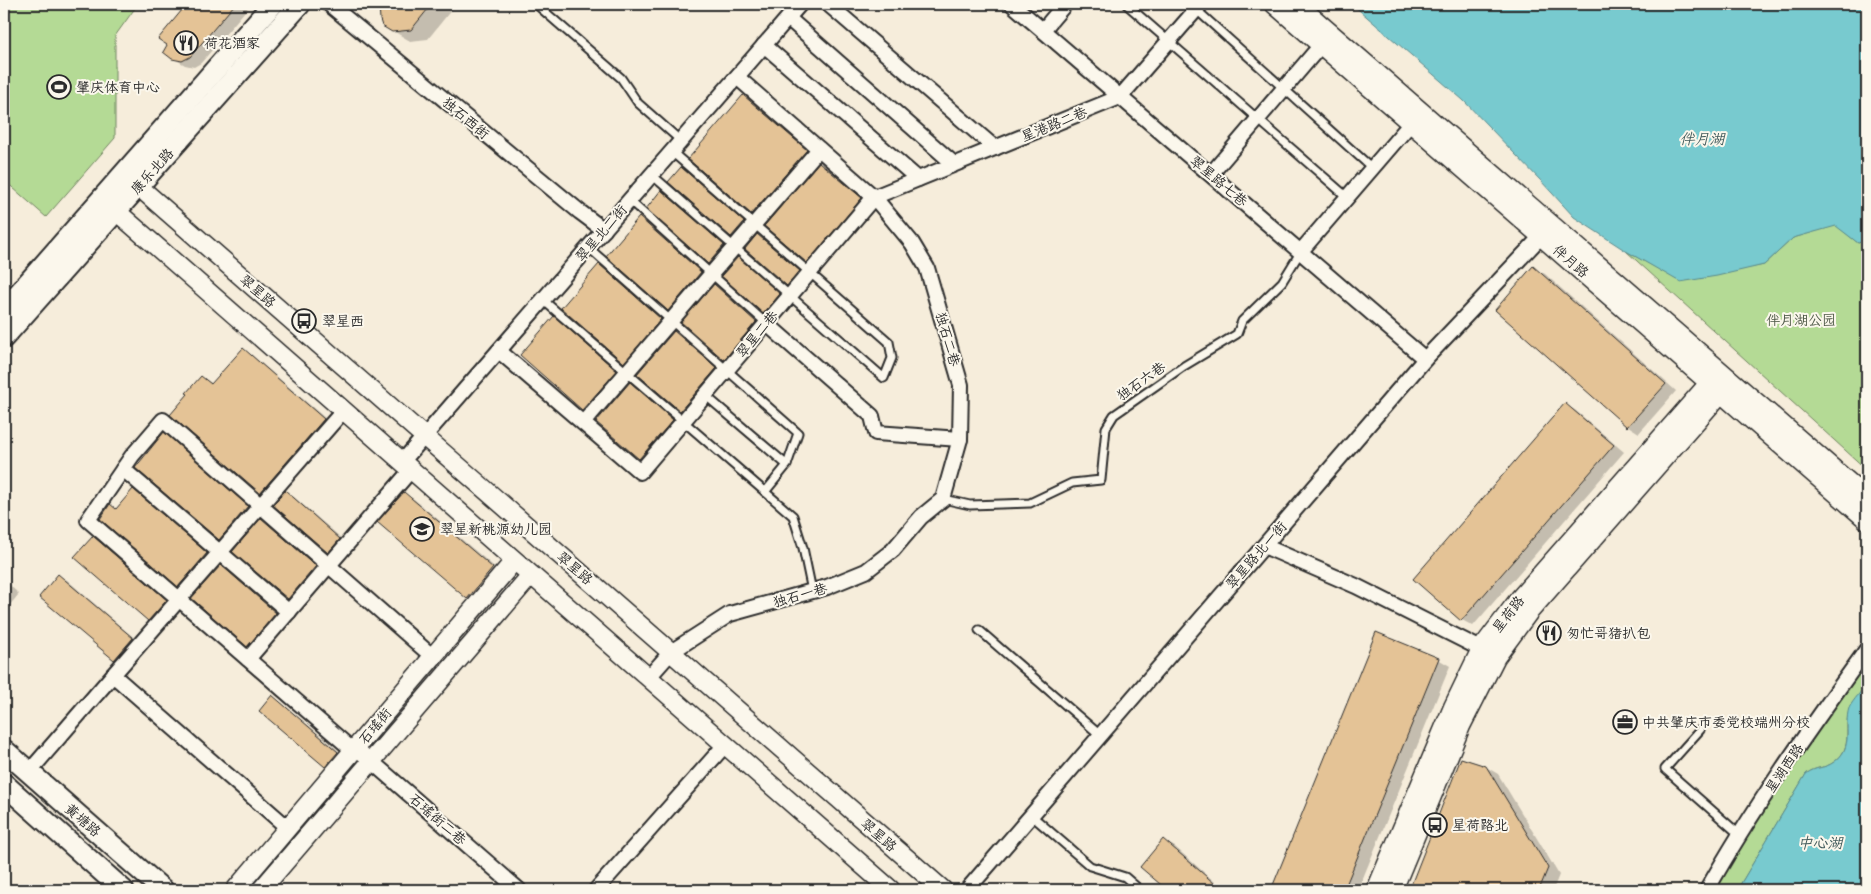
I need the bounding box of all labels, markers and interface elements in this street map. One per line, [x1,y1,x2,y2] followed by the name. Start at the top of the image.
[173,30,199,56] restaurant icon: 荷花酒家
[204,34,260,52] place label: 荷花酒家
[46,74,72,100] sports icon: 肇庆体育中心
[76,78,160,96] place label: 肇庆体育中心
[439,93,493,143] street label: 独石西街
[1018,102,1091,145] street label: 星港路二巷
[1679,129,1726,149] water label: 伴月湖
[127,144,177,198] street label: 康乐北路
[1186,152,1252,211] street label: 翠星路七巷
[571,201,631,265] street label: 翠星北二街
[1549,240,1593,282] street label: 伴月路
[236,270,280,312] street label: 翠星路
[732,306,783,361] street label: 翠星二巷
[291,308,317,334] bus stop icon: 翠星西
[932,310,965,369] street label: 独石二巷
[1766,311,1836,329] park label: 伴月湖公园
[322,312,364,330] place label: 翠星西
[1113,357,1170,404] street label: 独石六巷
[409,516,435,542] school or university icon: 翠星新桃源幼儿园
[1222,517,1290,593] street label: 翠星路北一街
[440,520,552,538] place label: 翠星新桃源幼儿园
[553,547,597,589] street label: 翠星路
[771,578,830,611] street label: 独石一巷
[1488,592,1528,636] street label: 星荷路
[1536,620,1562,646] restaurant icon: 匆忙哥猪扒包
[1566,624,1650,642] place label: 匆忙哥猪扒包
[355,704,395,748] street label: 石瑶街
[1612,709,1638,735] office icon: 中共肇庆市委党校端州分校
[1642,713,1810,731] place label: 中共肇庆市委党校端州分校
[1761,740,1807,796] street label: 星湖西路
[406,789,471,849] street label: 石瑶街二巷
[61,799,105,841] street label: 黄塘路
[1422,812,1448,838] bus stop icon: 星荷路北
[857,814,901,856] street label: 翠星路
[1452,816,1508,834] place label: 星荷路北
[1797,833,1844,853] water label: 中心湖

